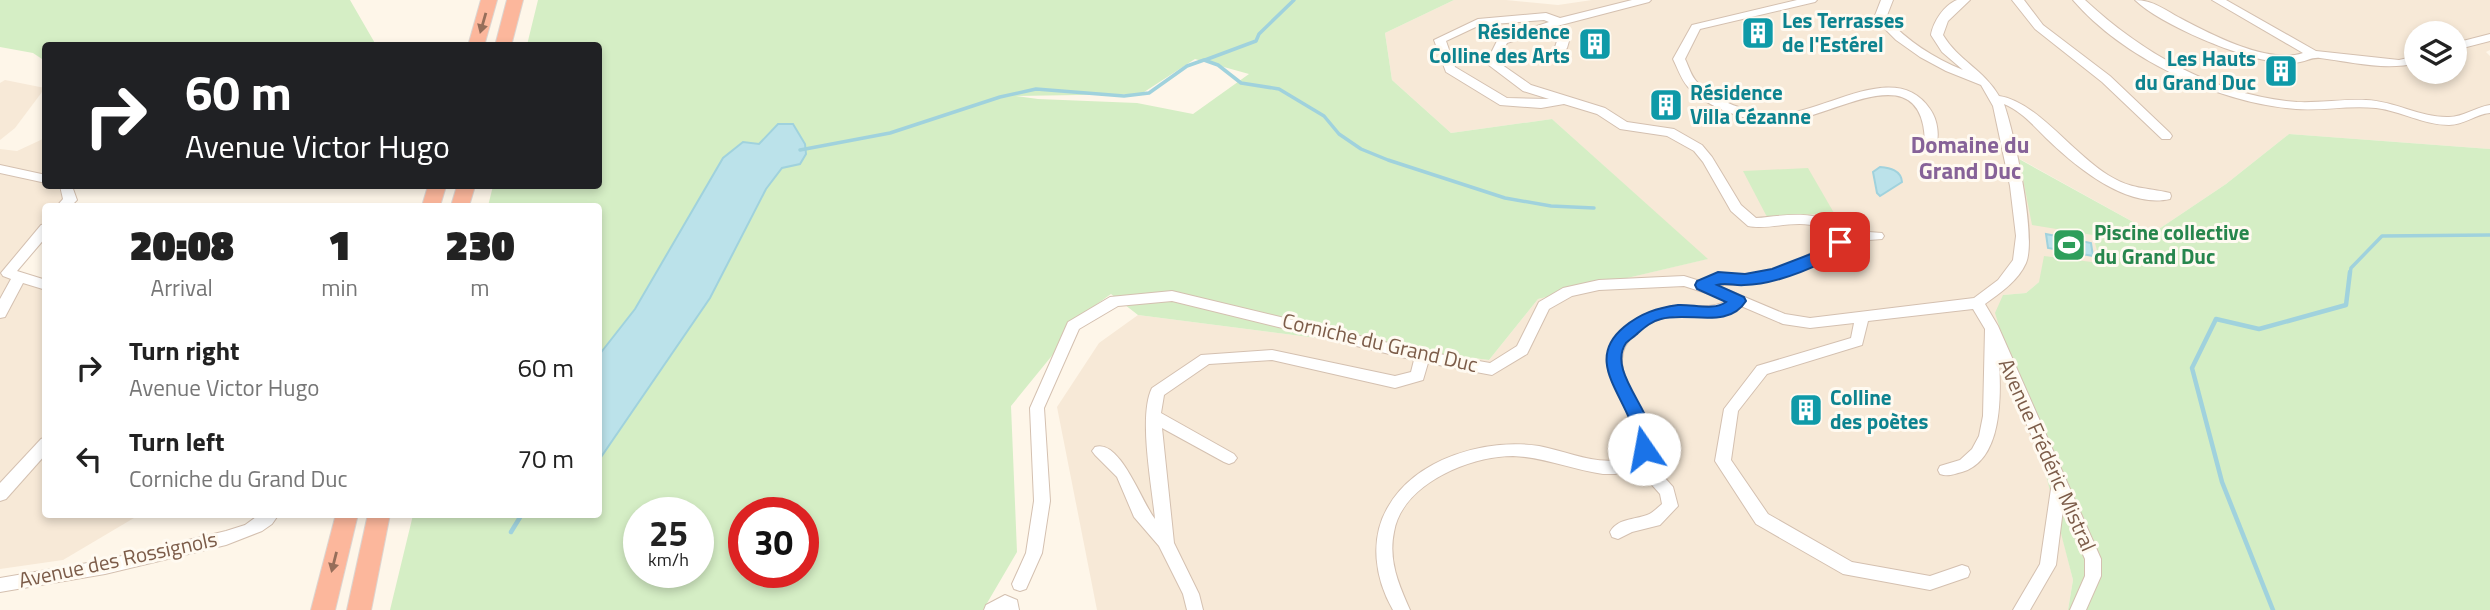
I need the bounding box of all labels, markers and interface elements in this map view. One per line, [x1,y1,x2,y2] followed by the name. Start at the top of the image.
[1782,4,1904,60] place label: Les Terrasses de l'Estérel
[477,13,487,34] one-way arrow
[1739,14,1777,52] building icon: Les Terrasses de l'Estérel
[1429,15,1570,71] place label: Résidence Colline des Arts
[2404,21,2467,84] map controls
[2404,21,2467,84] button: layers
[1576,25,1614,63] building icon: Résidence Colline des Arts
[2135,42,2256,98] place label: Les Hauts du Grand Duc
[2262,52,2300,90] building icon: Les Hauts du Grand Duc
[185,54,292,129] text: 60 m
[70,70,161,161] icon: right
[1690,76,1811,132] place label: Résidence Villa Cézanne
[1647,86,1685,124] building icon: Résidence Villa Cézanne
[185,122,450,170] text: Avenue Victor Hugo
[1911,127,2029,188] district label: Domaine du Grand Duc
[129,212,234,276] text: 20:08
[328,212,351,276] text: 1
[445,212,515,276] text: 230
[1810,212,1870,272] pin
[2094,216,2249,272] place label: Piscine collective du Grand Duc
[1821,223,1859,261] icon: arrive
[2050,226,2088,264] sports icon: Piscine collective du Grand Duc
[150,270,213,305] text: Arrival
[321,270,358,305] text: min
[470,270,490,305] text: m
[1279,304,1481,380] street label: Corniche du Grand Duc
[129,331,240,370] text: Turn right
[517,348,574,387] text: 60 m
[70,349,108,387] icon: right
[1991,353,2105,556] street label: Avenue Frédéric Mistral
[129,370,319,405] text: Avenue Victor Hugo
[1830,381,1928,437] place label: Colline des poètes
[1787,391,1825,429] building icon: Colline des poètes
[1607,412,1681,486] position arrow
[129,422,224,461] text: Turn left
[517,439,574,478] text: 70 m
[70,440,108,478] icon: left
[129,461,348,496] text: Corniche du Grand Duc
[728,497,819,588] speed limit sign: 30
[649,506,688,560] text: 25
[16,522,220,596] street label: Avenue des Rossignols
[648,546,689,573] text: km/h
[328,551,339,573] one-way arrow

